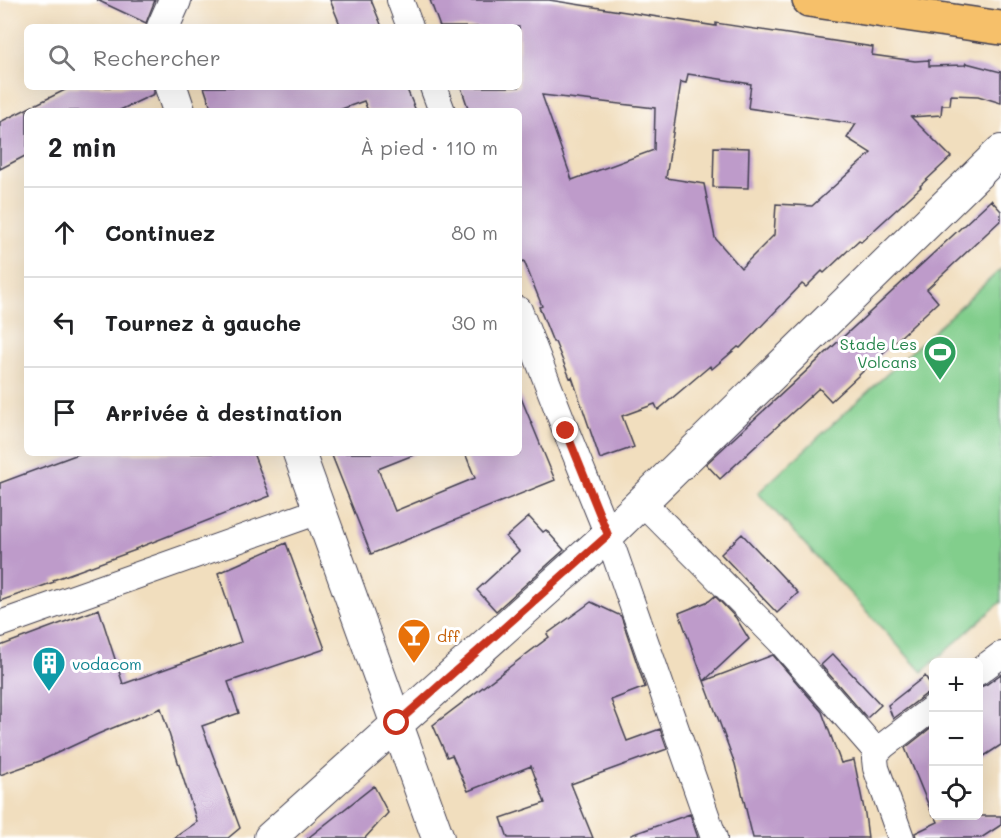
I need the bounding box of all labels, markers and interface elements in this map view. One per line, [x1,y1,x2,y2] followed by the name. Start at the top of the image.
[24,24,522,90] search box
[45,41,78,74] icon: search
[93,43,221,72] text: Rechercher
[48,130,116,164] text: 2 min
[360,134,498,160] text: À pied · 110 m
[48,216,81,249] icon: ahead
[105,218,215,247] text: Continuez
[451,219,498,245] text: 80 m
[48,306,81,339] icon: left
[105,308,301,337] text: Tournez à gauche
[452,309,498,335] text: 30 m
[840,333,917,372] place label: Stade Les Volcans
[922,334,958,381] sports icon: Stade Les Volcans
[48,396,81,429] icon: arrive
[105,398,342,427] text: Arrivée à destination
[552,417,578,443] route end
[396,617,432,664] bar icon: dff
[437,625,460,646] place label: dff
[31,645,67,692] building icon: vodacom
[72,653,142,674] place label: vodacom
[929,658,983,820] map controls
[929,658,983,712] button: +
[383,709,409,735] route start
[929,712,983,766] button: −
[929,766,983,820] button: locate

